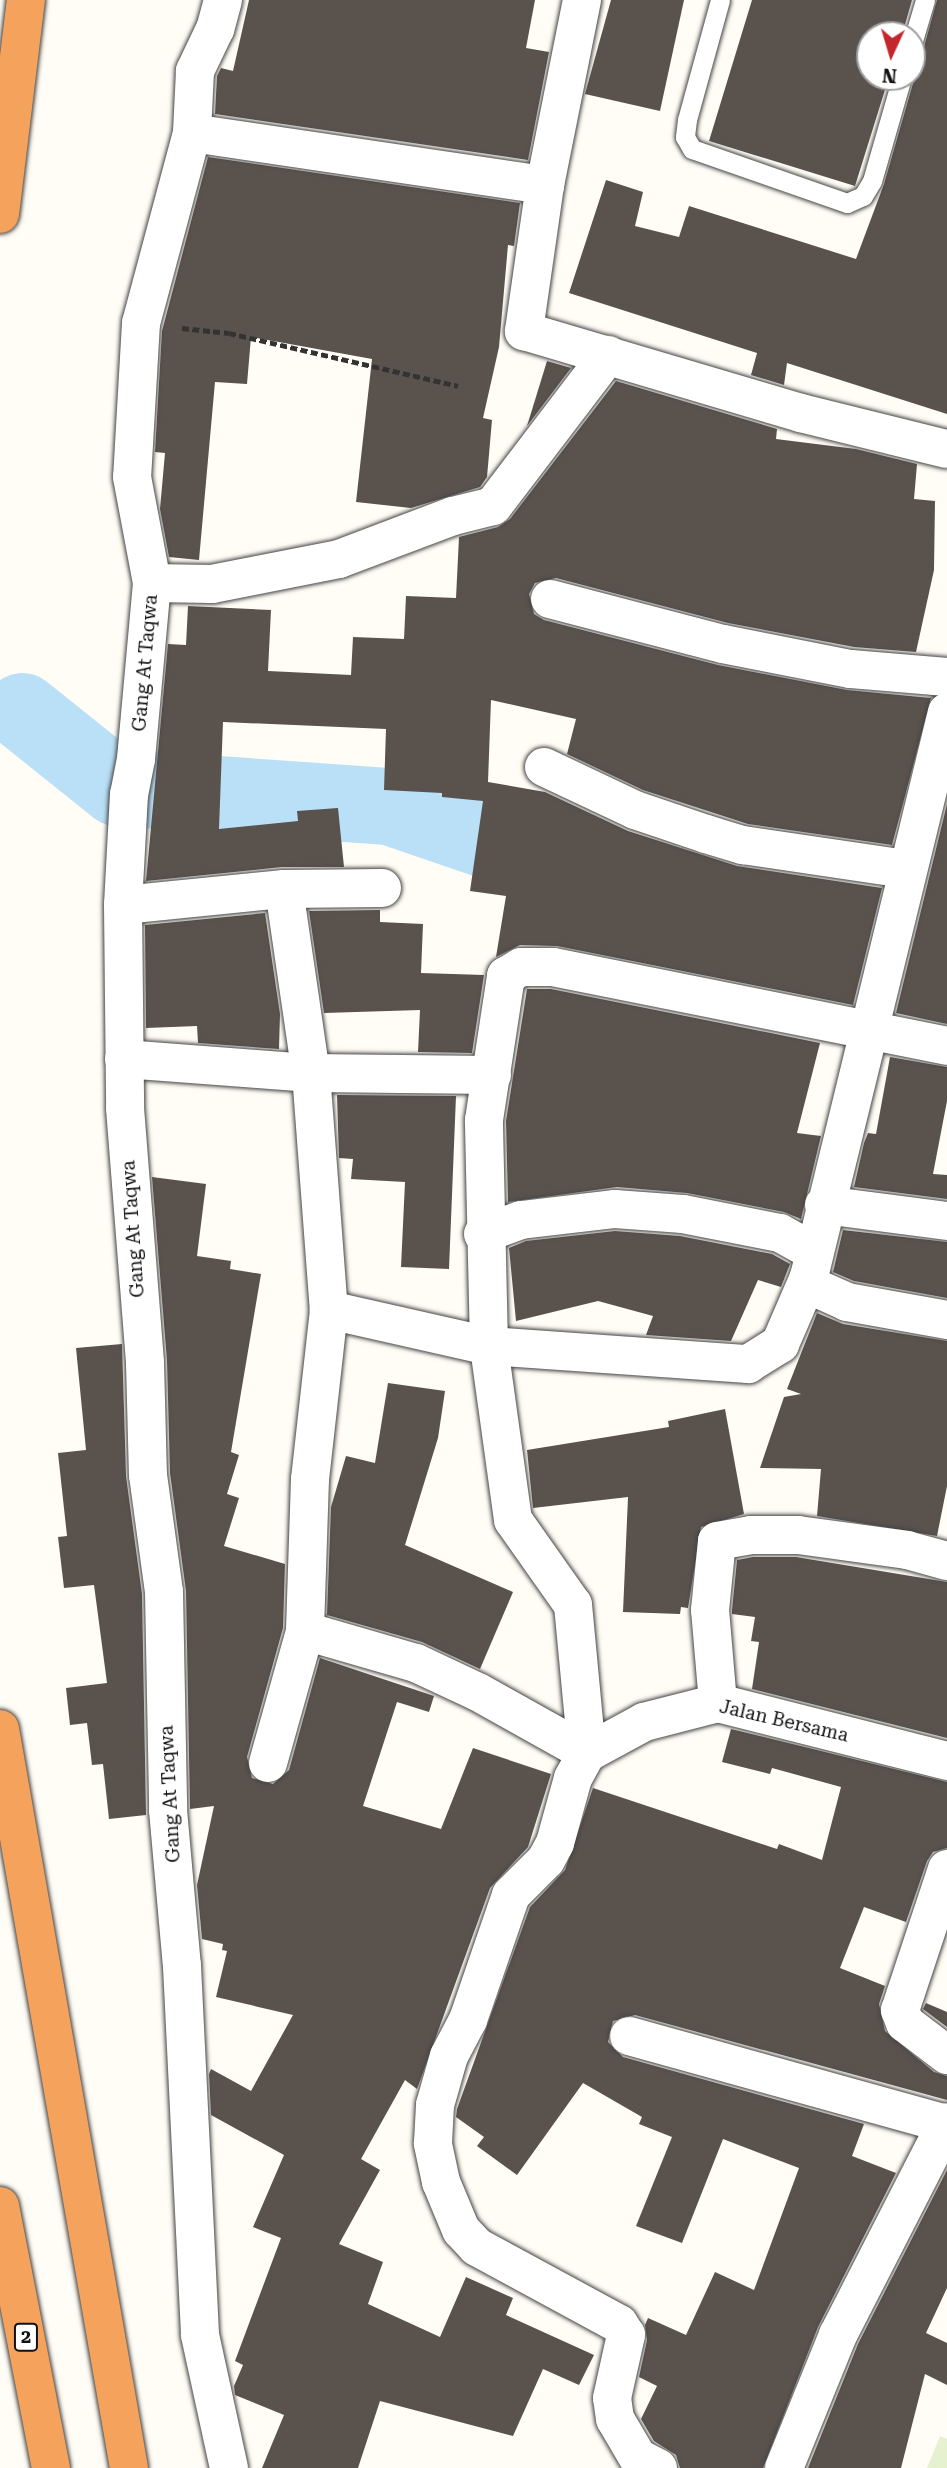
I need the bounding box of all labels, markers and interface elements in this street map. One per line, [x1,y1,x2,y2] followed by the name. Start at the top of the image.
[856,21,926,91] north arrow
[882,63,898,87] text: N
[128,593,162,733] street label: Gang At Taqwa
[117,1160,149,1298] street label: Gang At Taqwa
[717,1695,851,1747] street label: Jalan Bersama
[155,1725,185,1863] street label: Gang At Taqwa
[14,2322,38,2351] road number: 2

